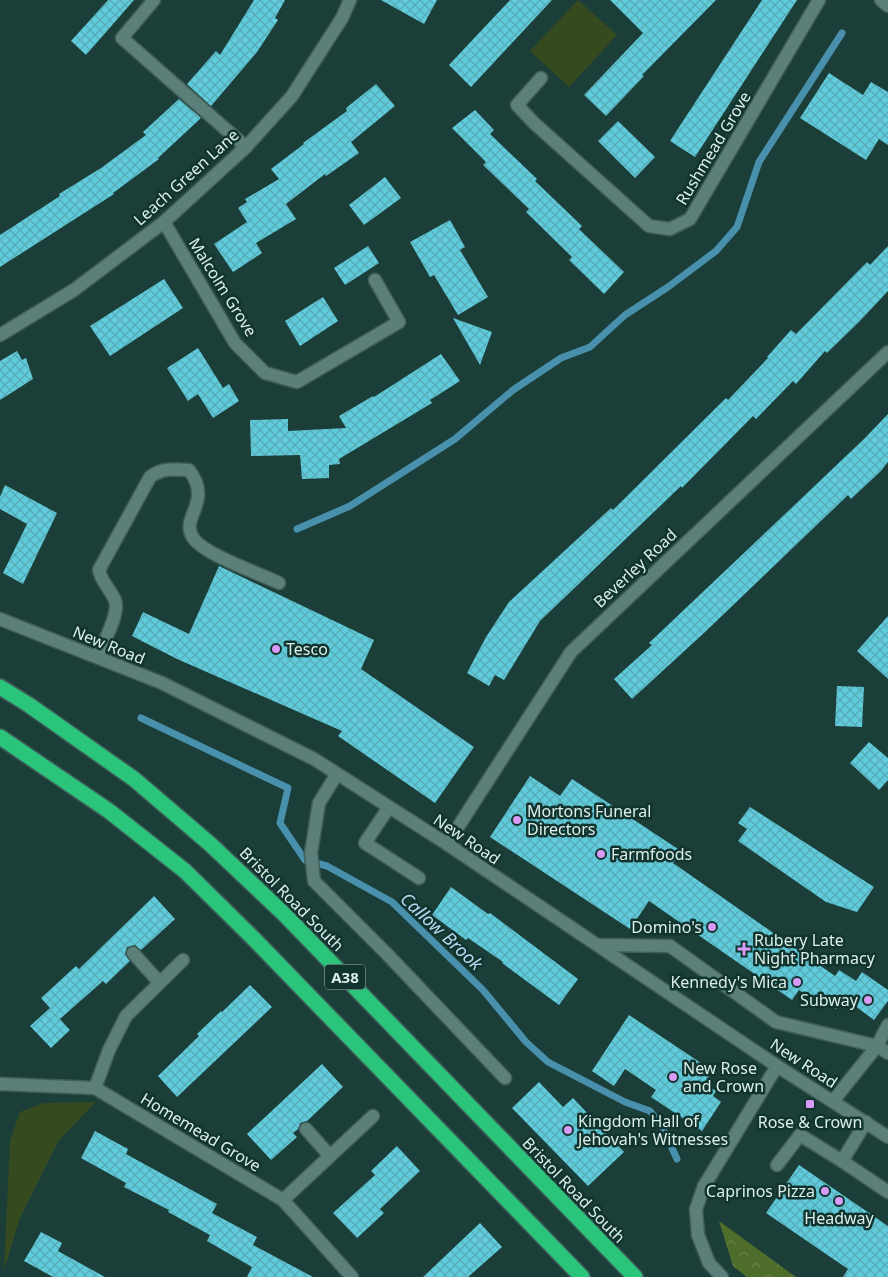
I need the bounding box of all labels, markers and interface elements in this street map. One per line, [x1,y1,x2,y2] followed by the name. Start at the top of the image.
[670,87,756,209] street label: Rushmead Grove
[129,124,243,230] street label: Leach Green Lane
[184,233,262,341] street label: Malcolm Grove
[589,524,681,612] street label: Beverley Road
[70,621,148,669] street label: New Road
[286,638,328,660] place label: Tesco
[270,643,282,655] marker: Tesco
[527,800,651,840] place label: Mortons Funeral Directors
[429,809,505,869] street label: New Road
[511,814,523,826] marker: Mortons Funeral Directors
[235,842,349,956] street label: Bristol Road South
[611,843,692,865] place label: Farmfoods
[595,848,607,860] marker: Farmfoods
[396,887,489,976] water label: Callow Brook
[631,916,702,938] place label: Domino's
[706,921,718,933] marker: Domino's
[754,929,876,969] place label: Rubery Late Night Pharmacy
[738,943,750,955] marker: Rubery Late Night Pharmacy
[325,964,365,990] road number: A38
[670,971,787,993] place label: Kennedy's Mica
[791,976,803,988] marker: Kennedy's Mica
[800,989,859,1011] place label: Subway
[862,994,874,1006] marker: Subway
[766,1033,842,1093] street label: New Road
[683,1057,764,1097] place label: New Rose and Crown
[667,1071,679,1083] marker: New Rose and Crown
[137,1087,265,1177] street label: Homemead Grove
[804,1098,816,1110] marker: Rose & Crown
[576,1110,728,1150] place label: Kingdom Hall of Jehovah's Witnesses
[758,1111,862,1133] place label: Rose & Crown
[562,1124,574,1136] marker: Kingdom Hall of Jehovah's Witnesses
[518,1132,630,1248] street label: Bristol Road South
[706,1180,815,1202] place label: Caprinos Pizza
[819,1185,831,1197] marker: Caprinos Pizza
[833,1195,845,1207] marker: Headway
[804,1207,875,1229] place label: Headway

